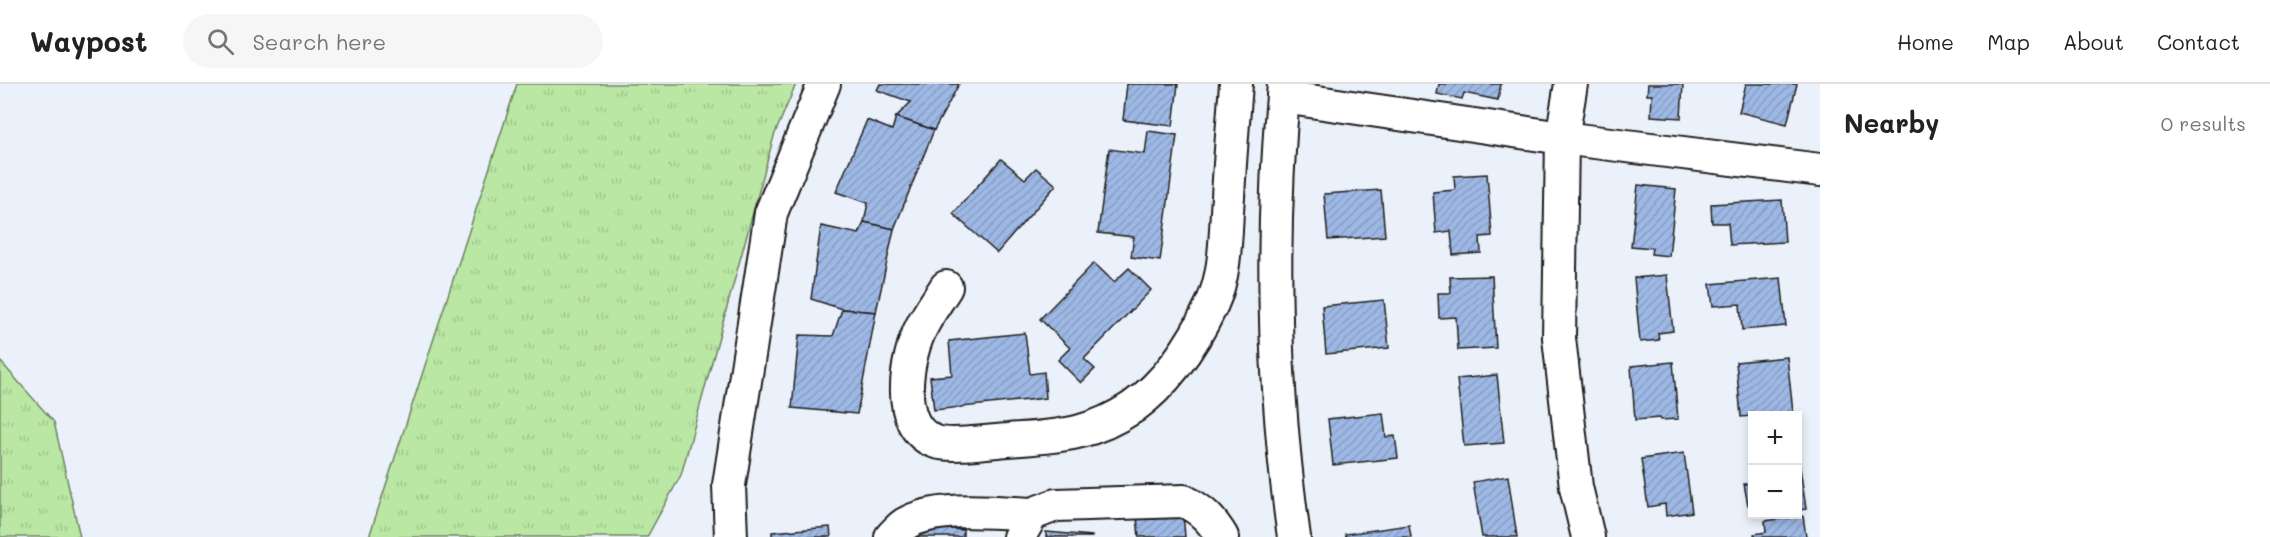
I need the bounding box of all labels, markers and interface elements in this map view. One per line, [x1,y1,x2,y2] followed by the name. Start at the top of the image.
[183,14,603,68] search box
[30,23,147,59] text: Waypost
[204,25,237,58] icon: search
[252,27,386,56] text: Search here
[1897,28,1954,55] text: Home
[1987,28,2030,55] text: Map
[2063,28,2124,55] text: About
[2157,28,2240,55] text: Contact
[1844,106,1939,140] text: Nearby
[2161,110,2246,136] text: 0 results
[1748,411,1802,519] map controls
[1748,411,1802,465] button: +
[1748,465,1802,519] button: −

